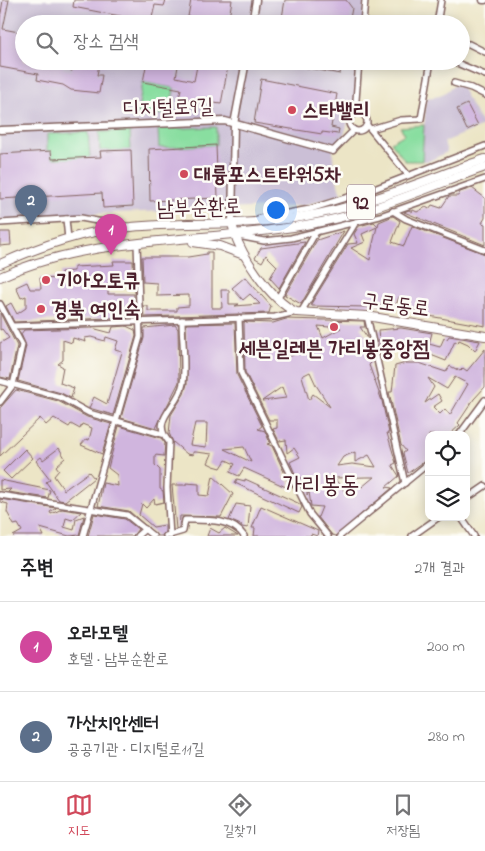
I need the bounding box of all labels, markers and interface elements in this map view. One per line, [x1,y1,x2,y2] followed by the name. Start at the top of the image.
[15,15,470,70] search box
[33,29,61,57] icon: search
[73,29,139,56] text: 장소 검색
[122,92,214,126] street label: 디지털로9길
[302,97,370,127] place label: 스타밸리
[286,104,298,116] marker: 스타밸리
[194,161,341,191] place label: 대륭포스트타워5차
[178,168,190,180] marker: 대륭포스트타워5차
[347,184,375,220] road number: 92
[15,185,47,226] pin: 2
[156,193,242,225] street label: 남부순환로
[263,197,289,223] your location
[95,214,127,255] pin: 1
[56,267,141,297] place label: 기아오토큐
[40,274,52,286] marker: 기아오토큐
[360,286,431,326] street label: 구로동로
[51,296,141,326] place label: 경북 여인숙
[35,303,47,315] marker: 경북 여인숙
[328,321,340,333] marker: 세븐일레븐 가리봉중앙점
[238,335,430,365] place label: 세븐일레븐 가리봉중앙점
[425,431,470,521] map controls
[425,431,470,476] button: locate
[282,469,360,504] district label: 가리봉동
[425,476,470,521] button: layers
[20,554,54,584] text: 주변
[414,557,465,581] text: 2개 결과
[67,621,128,648] text: 오라모텔
[33,635,39,659] text: 1
[427,635,465,659] text: 200 m
[67,648,169,672] text: 호텔 · 남부순환로
[67,711,159,738] text: 가산치안센터
[32,725,40,749] text: 2
[428,725,465,749] text: 280 m
[67,738,204,762] text: 공공기관 · 디지털로11길
[65,791,93,842] tab: 지도
[223,791,256,842] tab: 길찾기
[386,791,420,842] tab: 저장됨

